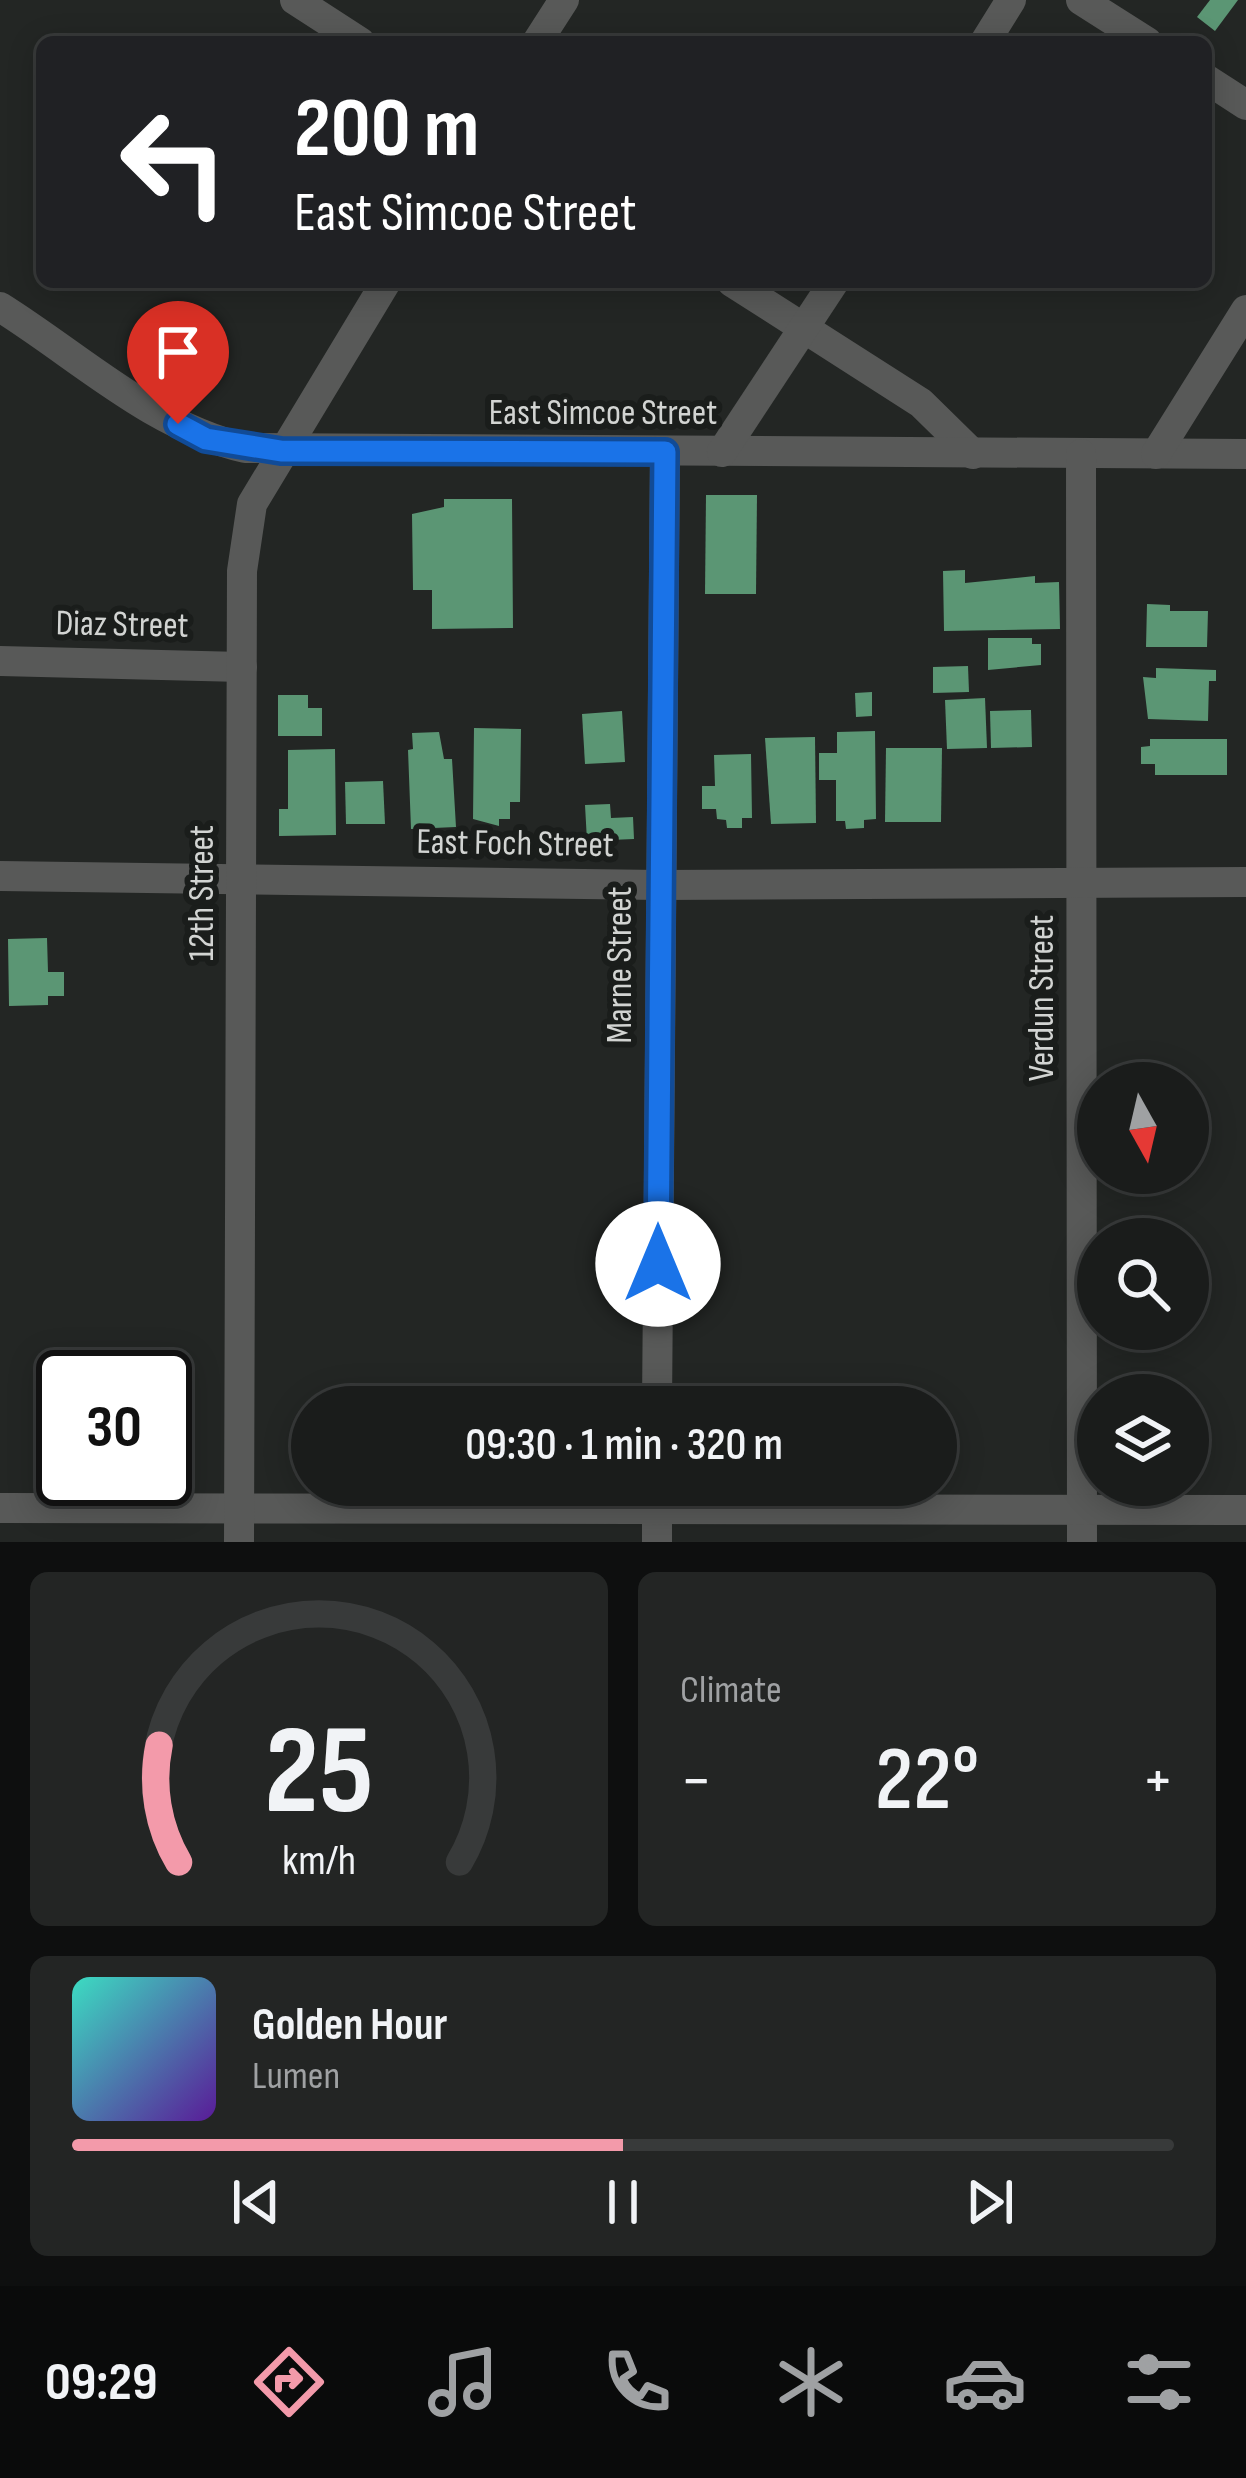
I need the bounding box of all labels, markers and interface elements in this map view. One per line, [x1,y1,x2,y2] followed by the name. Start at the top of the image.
[294,79,480,180] text: 200 m
[96,84,252,240] icon: left
[294,181,637,246] text: East Simcoe Street
[127,301,229,424] pin
[145,319,211,385] icon: arrive
[489,392,717,435] street label: East Simcoe Street
[55,602,189,648] street label: Diaz Street
[416,821,614,867] street label: East Foch Street
[181,825,224,961] street label: 12th Street
[599,886,642,1044] street label: Marne Street
[1021,915,1064,1081] street label: Verdun Street
[1077,1062,1209,1194] north arrow
[1077,1062,1209,1506] map controls
[595,1201,721,1327] position arrow
[1077,1218,1209,1350] button: search
[36,1350,192,1506] speed limit sign: 30
[1077,1374,1209,1506] button: layers
[465,1418,783,1473] text: 09:30 · 1 min · 320 m
[680,1667,782,1714] text: Climate
[264,1699,374,1848] text: 25
[875,1727,979,1835] text: 22°
[680,1742,712,1821] text: −
[1142,1742,1174,1821] text: +
[282,1835,356,1887] text: km/h
[252,1998,447,2053] text: Golden Hour
[252,2053,340,2100] text: Lumen
[223,2169,289,2235] icon: previous
[590,2169,656,2235] icon: pause
[957,2169,1023,2235] icon: next
[247,2340,331,2424] icon: directions
[421,2340,505,2424] icon: music
[595,2340,679,2424] icon: phone
[769,2340,853,2424] icon: climate
[943,2340,1027,2424] icon: car
[1117,2340,1201,2424] icon: filters
[45,2350,158,2415] text: 09:29

